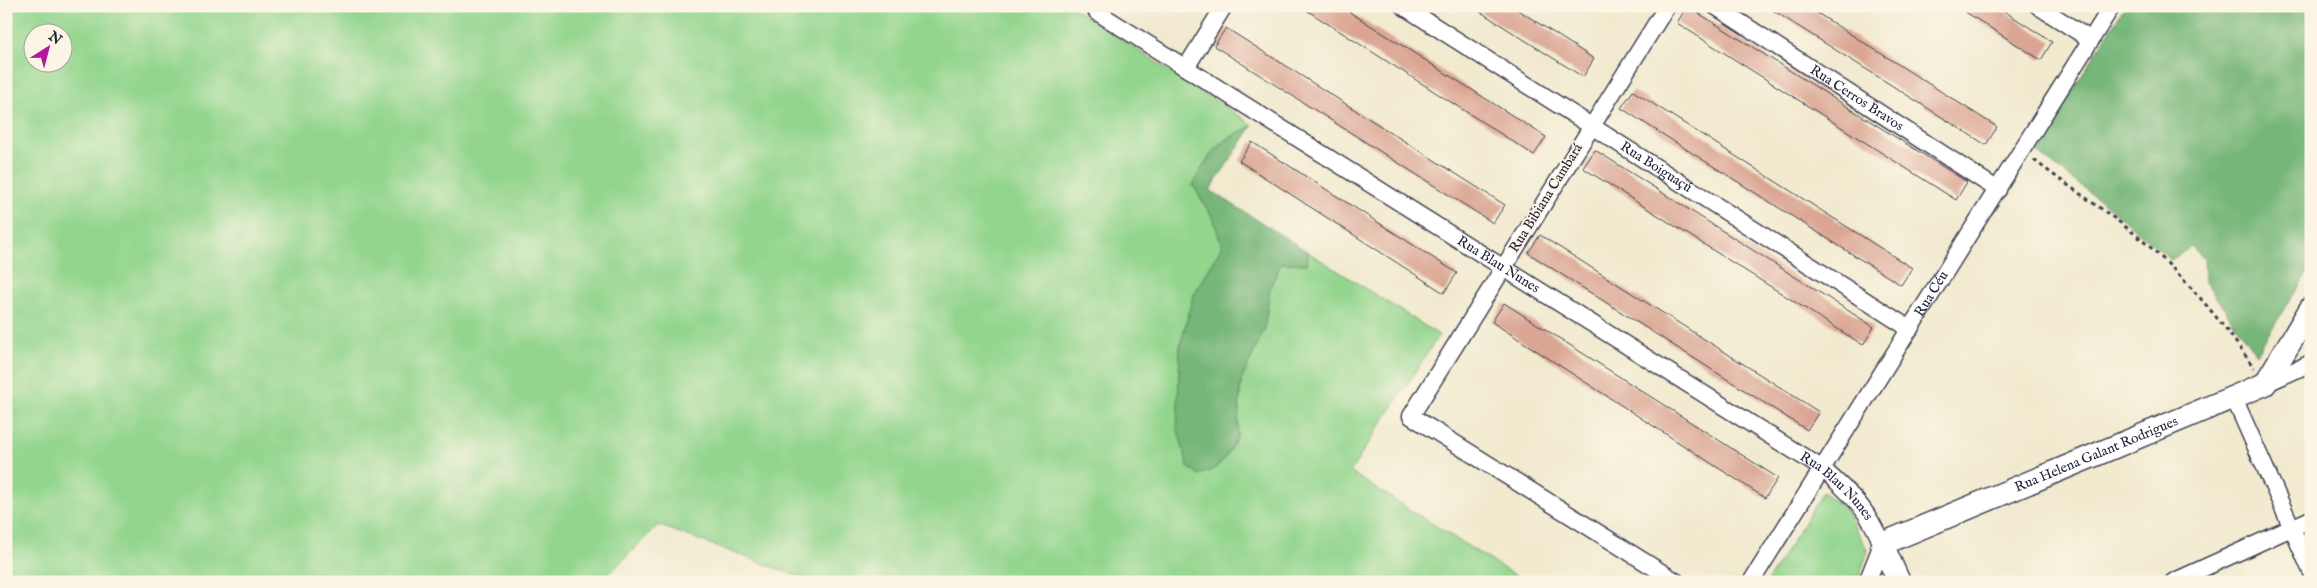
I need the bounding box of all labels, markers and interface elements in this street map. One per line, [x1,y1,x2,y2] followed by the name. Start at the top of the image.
[22,22,72,72] north arrow
[44,27,65,49] text: N
[1806,61,1907,135] street label: Rua Cerros Bravos
[1617,138,1695,197] street label: Rua Boiguaçú
[1505,139,1587,256] street label: Rua Bibiana Cambará
[1454,232,1543,297] street label: Rua Blau Nunes
[1910,268,1953,320] street label: Rua Céu
[2012,412,2181,497] street label: Rua Helena Galant Rodrigues
[1796,448,1877,524] street label: Rua Blau Nunes

